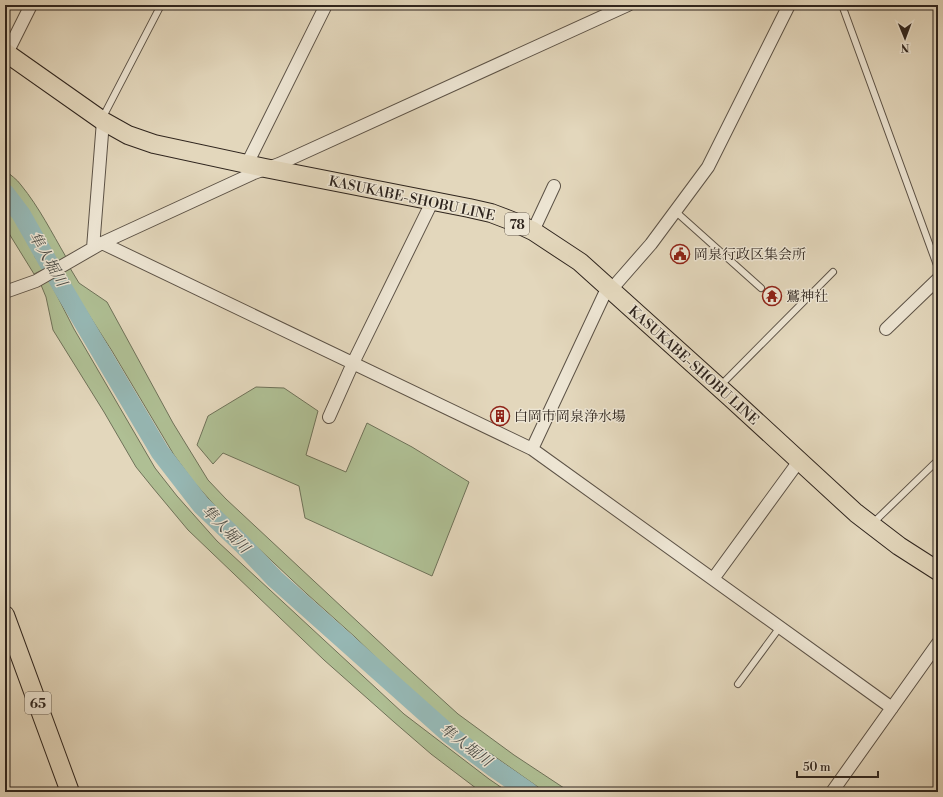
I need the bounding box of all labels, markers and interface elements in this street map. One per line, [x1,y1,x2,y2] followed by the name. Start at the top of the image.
[885,18,925,58] north arrow
[900,40,910,54] text: N
[327,173,497,225] street label: KASUKABE-SHOBU LINE
[505,213,529,235] road number: 78
[24,229,72,292] water label: 隼人堀川
[669,243,691,265] public building icon: 岡泉行政区集会所
[694,246,806,264] place label: 岡泉行政区集会所
[761,285,783,307] temple icon: 鷲神社
[786,288,828,306] place label: 鷲神社
[624,302,762,429] street label: KASUKABE-SHOBU LINE
[489,405,511,427] building icon: 白岡市岡泉浄水場
[514,408,626,426] place label: 白岡市岡泉浄水場
[198,501,255,559] water label: 隼人堀川
[25,692,51,714] road number: 65
[436,720,497,772] water label: 隼人堀川
[797,753,878,779] scale bar
[803,760,831,775] text: 50 m

